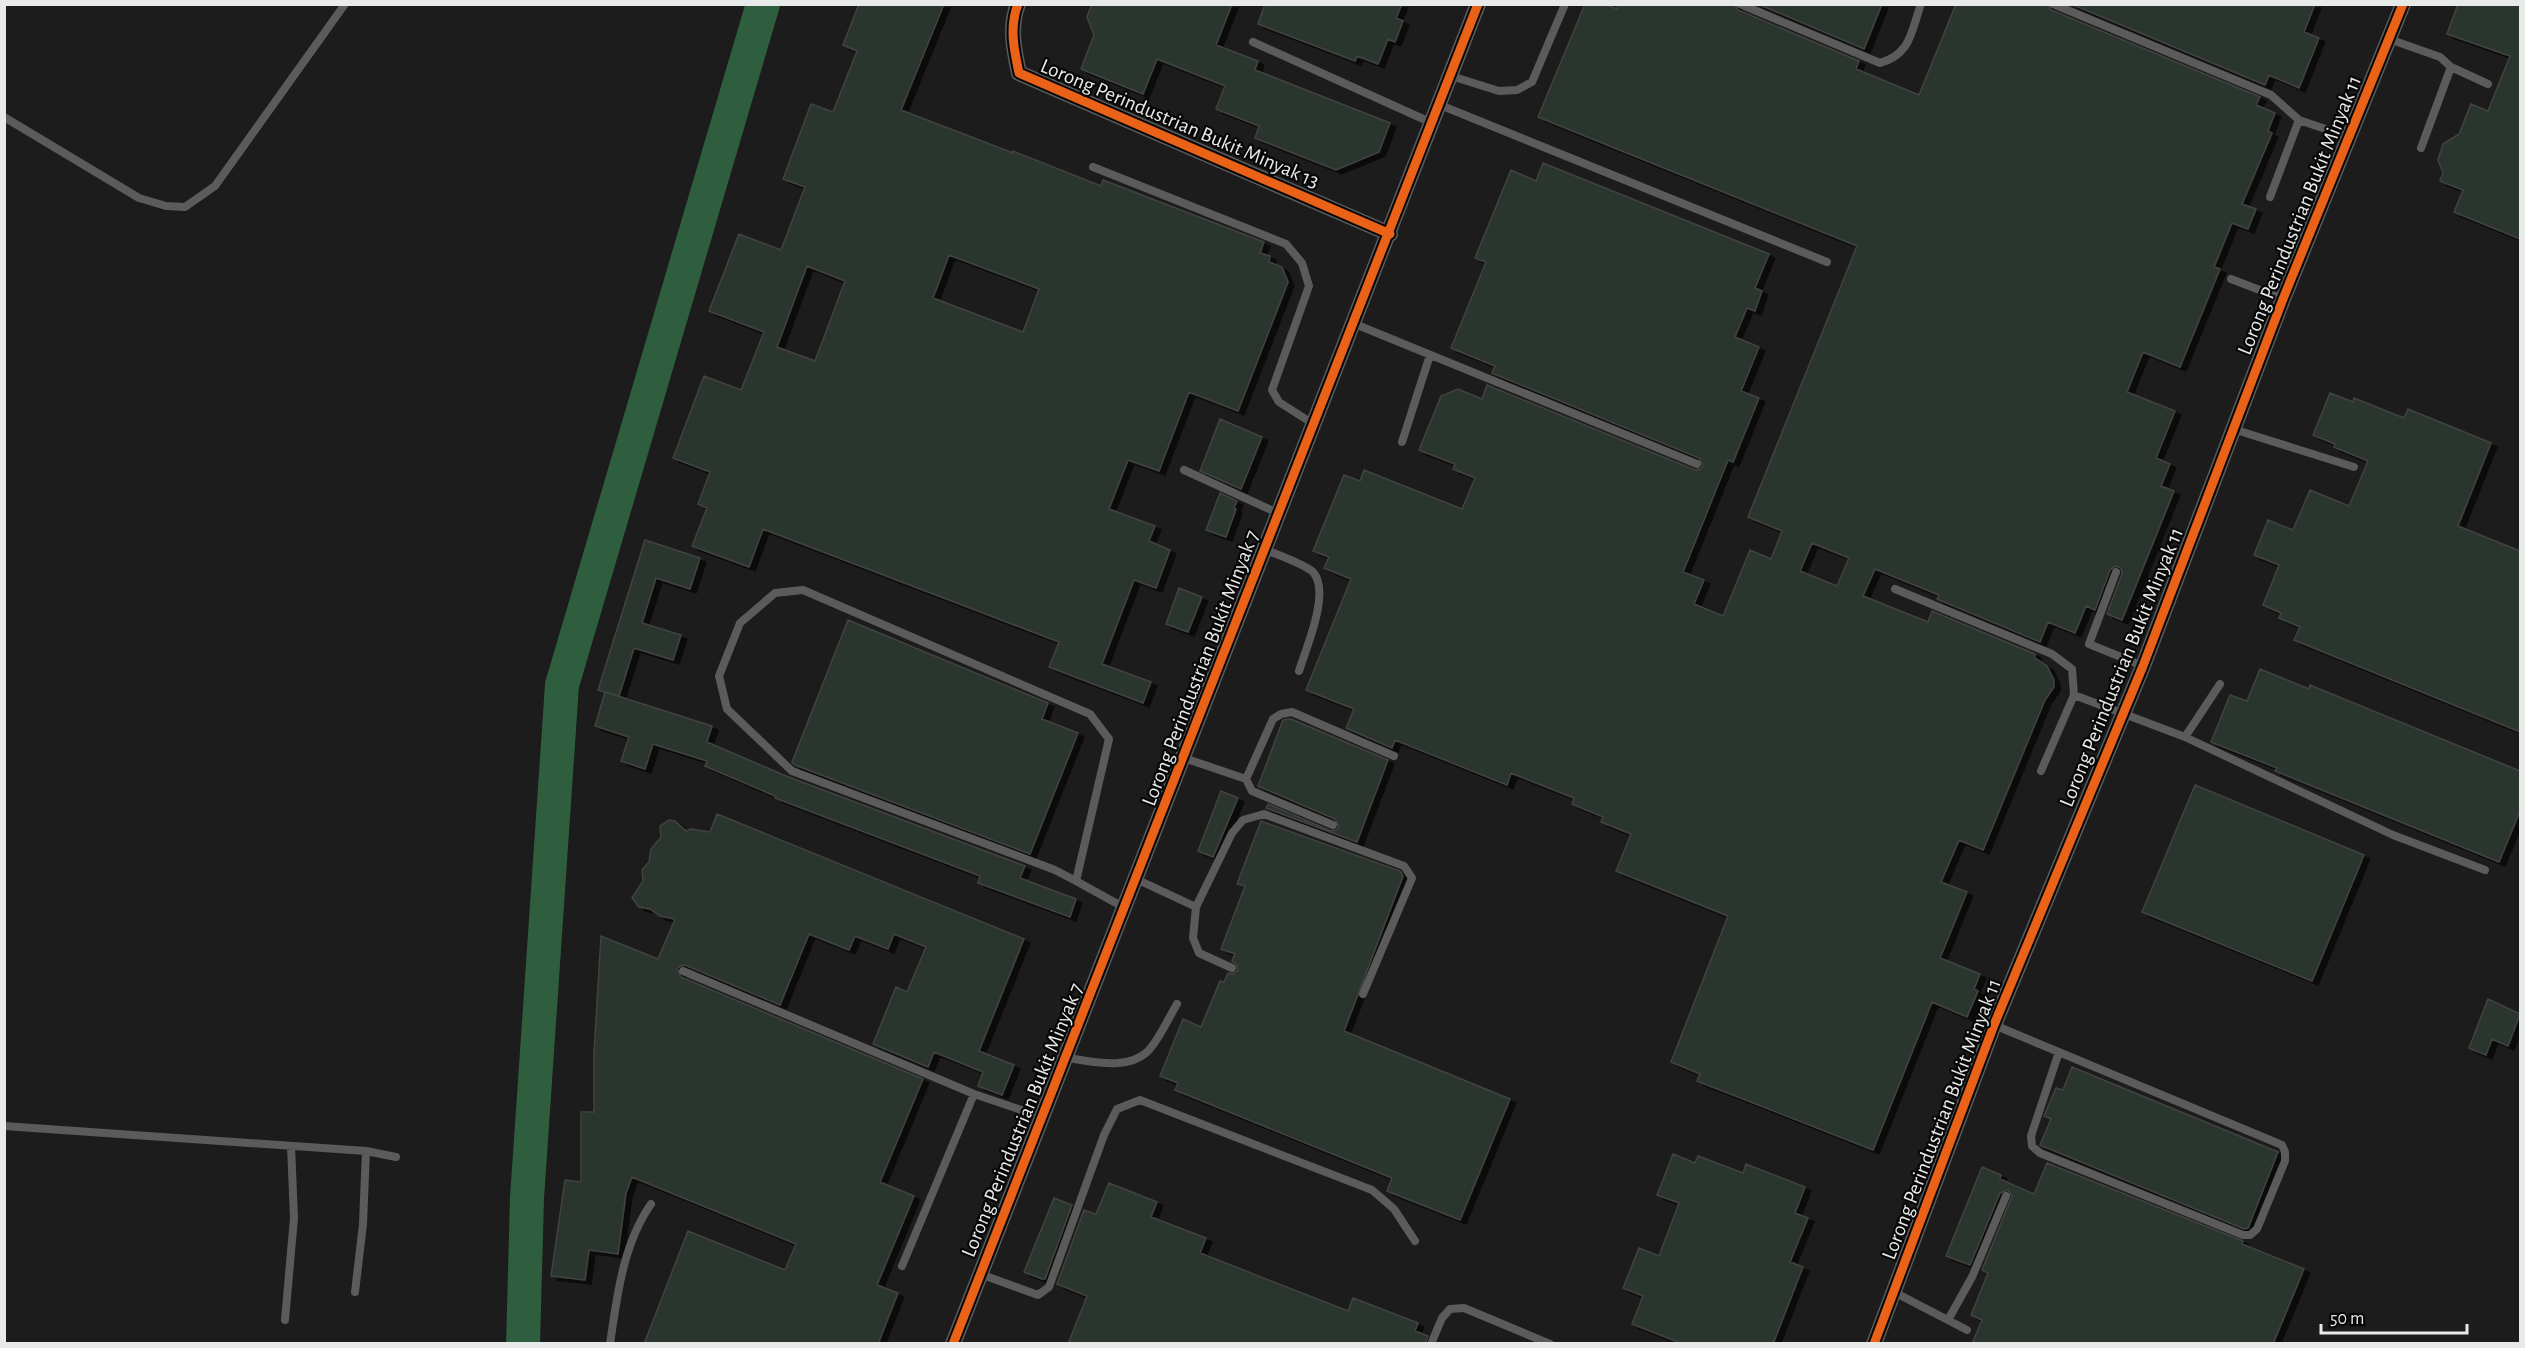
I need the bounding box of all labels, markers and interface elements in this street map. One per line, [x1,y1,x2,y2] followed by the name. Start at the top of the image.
[1038,55,1322,192] street label: Lorong Perindustrian Bukit Minyak 13
[2234,73,2365,358] street label: Lorong Perindustrian Bukit Minyak 11
[2056,525,2187,810] street label: Lorong Perindustrian Bukit Minyak 11
[1138,527,1263,809] street label: Lorong Perindustrian Bukit Minyak 7
[1878,976,2005,1262] street label: Lorong Perindustrian Bukit Minyak 11
[958,980,1087,1260] street label: Lorong Perindustrian Bukit Minyak 7
[2321,1297,2466,1335] scale bar
[2330,1310,2364,1328] text: 50 m

